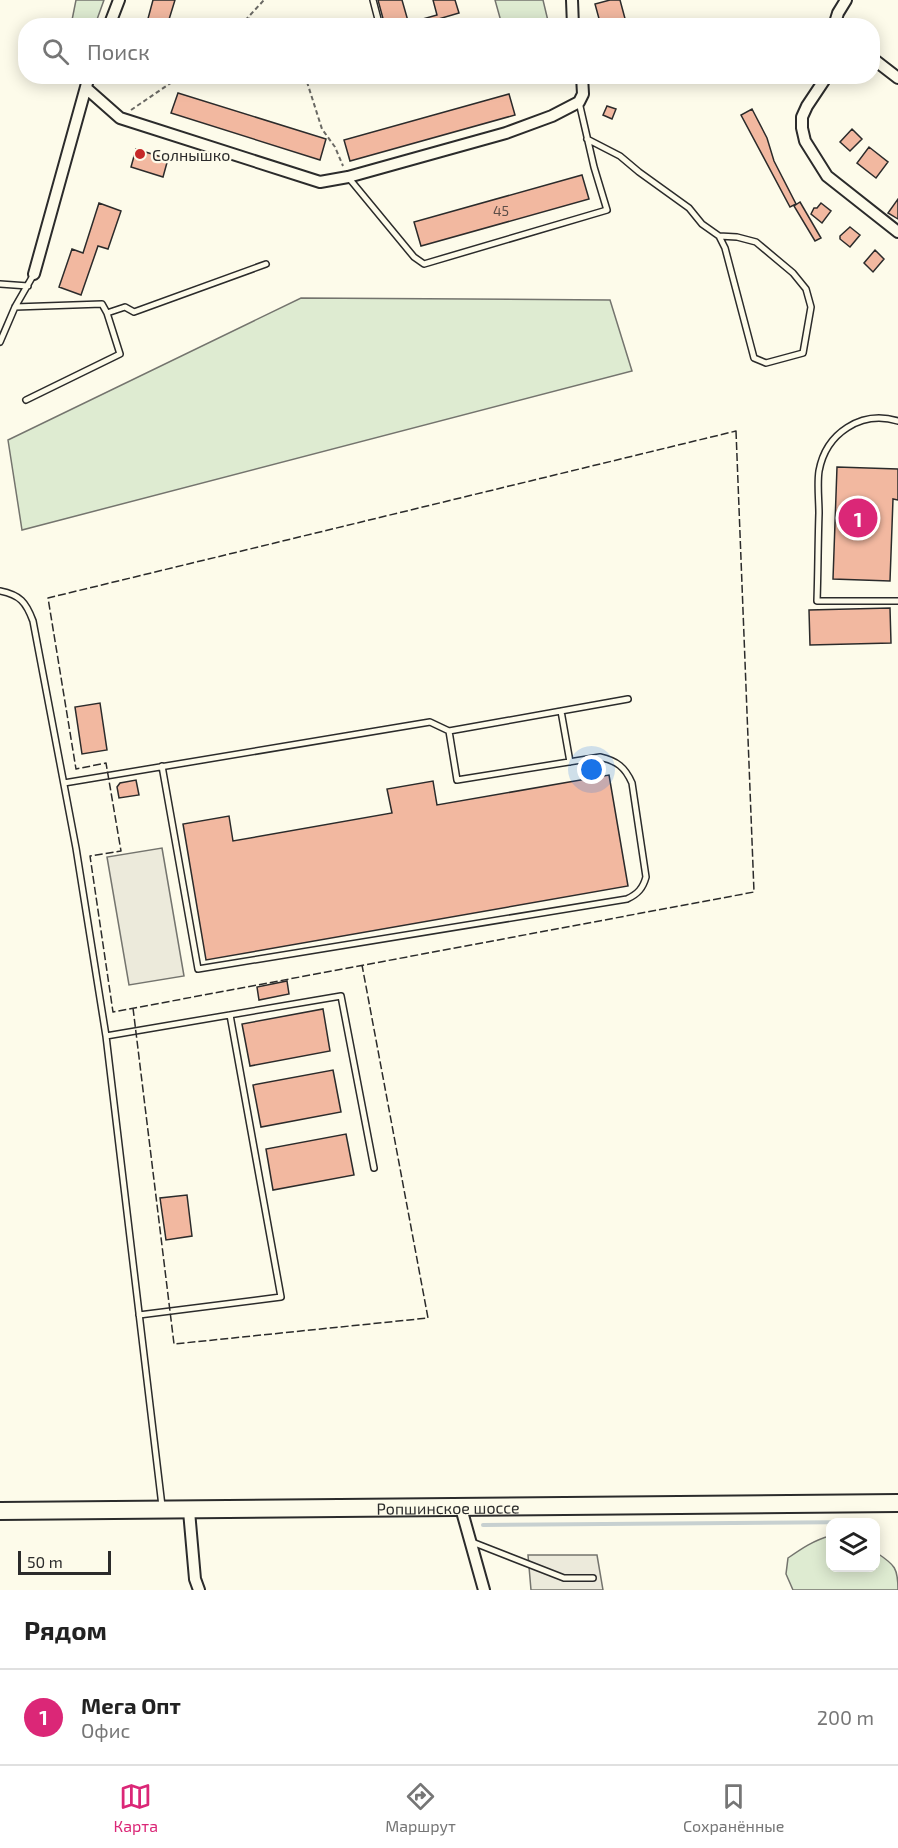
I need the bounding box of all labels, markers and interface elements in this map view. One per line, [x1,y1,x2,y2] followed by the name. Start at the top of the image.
[18,18,880,84] search box
[39,35,72,68] icon: search
[87,38,150,64] text: Поиск
[152,145,230,164] place label: Солнышко
[133,147,147,161] marker: Солнышко
[493,202,509,219] house number: 45
[838,496,878,540] pin: 1
[577,755,606,784] your location
[376,1497,520,1517] street label: Ропшинское шоссе
[826,1518,880,1572] map controls
[826,1518,880,1572] button: layers
[18,1548,111,1576] scale bar
[27,1552,63,1571] text: 50 m
[24,1614,107,1645] text: Рядом
[81,1692,181,1718] text: Мега Опт
[39,1705,48,1729] text: 1
[817,1705,874,1729] text: 200 m
[81,1718,130,1742] text: Офис
[114,1780,158,1835] tab: Карта
[385,1780,456,1835] tab: Маршрут
[683,1780,784,1835] tab: Сохранённые

